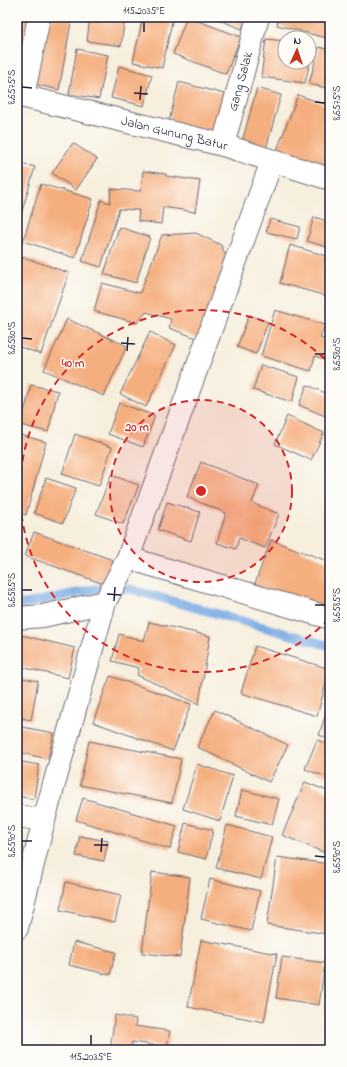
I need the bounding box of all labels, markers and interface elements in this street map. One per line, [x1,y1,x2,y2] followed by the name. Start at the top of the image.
[123,4,165,19] text: 115.2035°E
[277,30,317,70] north arrow
[293,33,302,49] text: N
[223,49,258,113] street label: Gang Salak
[5,69,20,104] text: 8.6575°S
[330,85,345,120] text: 8.6575°S
[119,111,231,156] street label: Jalan Gunung Batur
[5,321,20,355] text: 8.6580°S
[330,337,345,371] text: 8.6580°S
[61,355,85,373] text: 40 m
[124,419,149,437] text: 20 m
[194,484,208,498] centre of rings
[5,572,20,607] text: 8.6585°S
[330,587,345,622] text: 8.6585°S
[5,824,20,857] text: 8.6590°S
[330,840,345,873] text: 8.6590°S
[70,1050,112,1065] text: 115.2035°E

